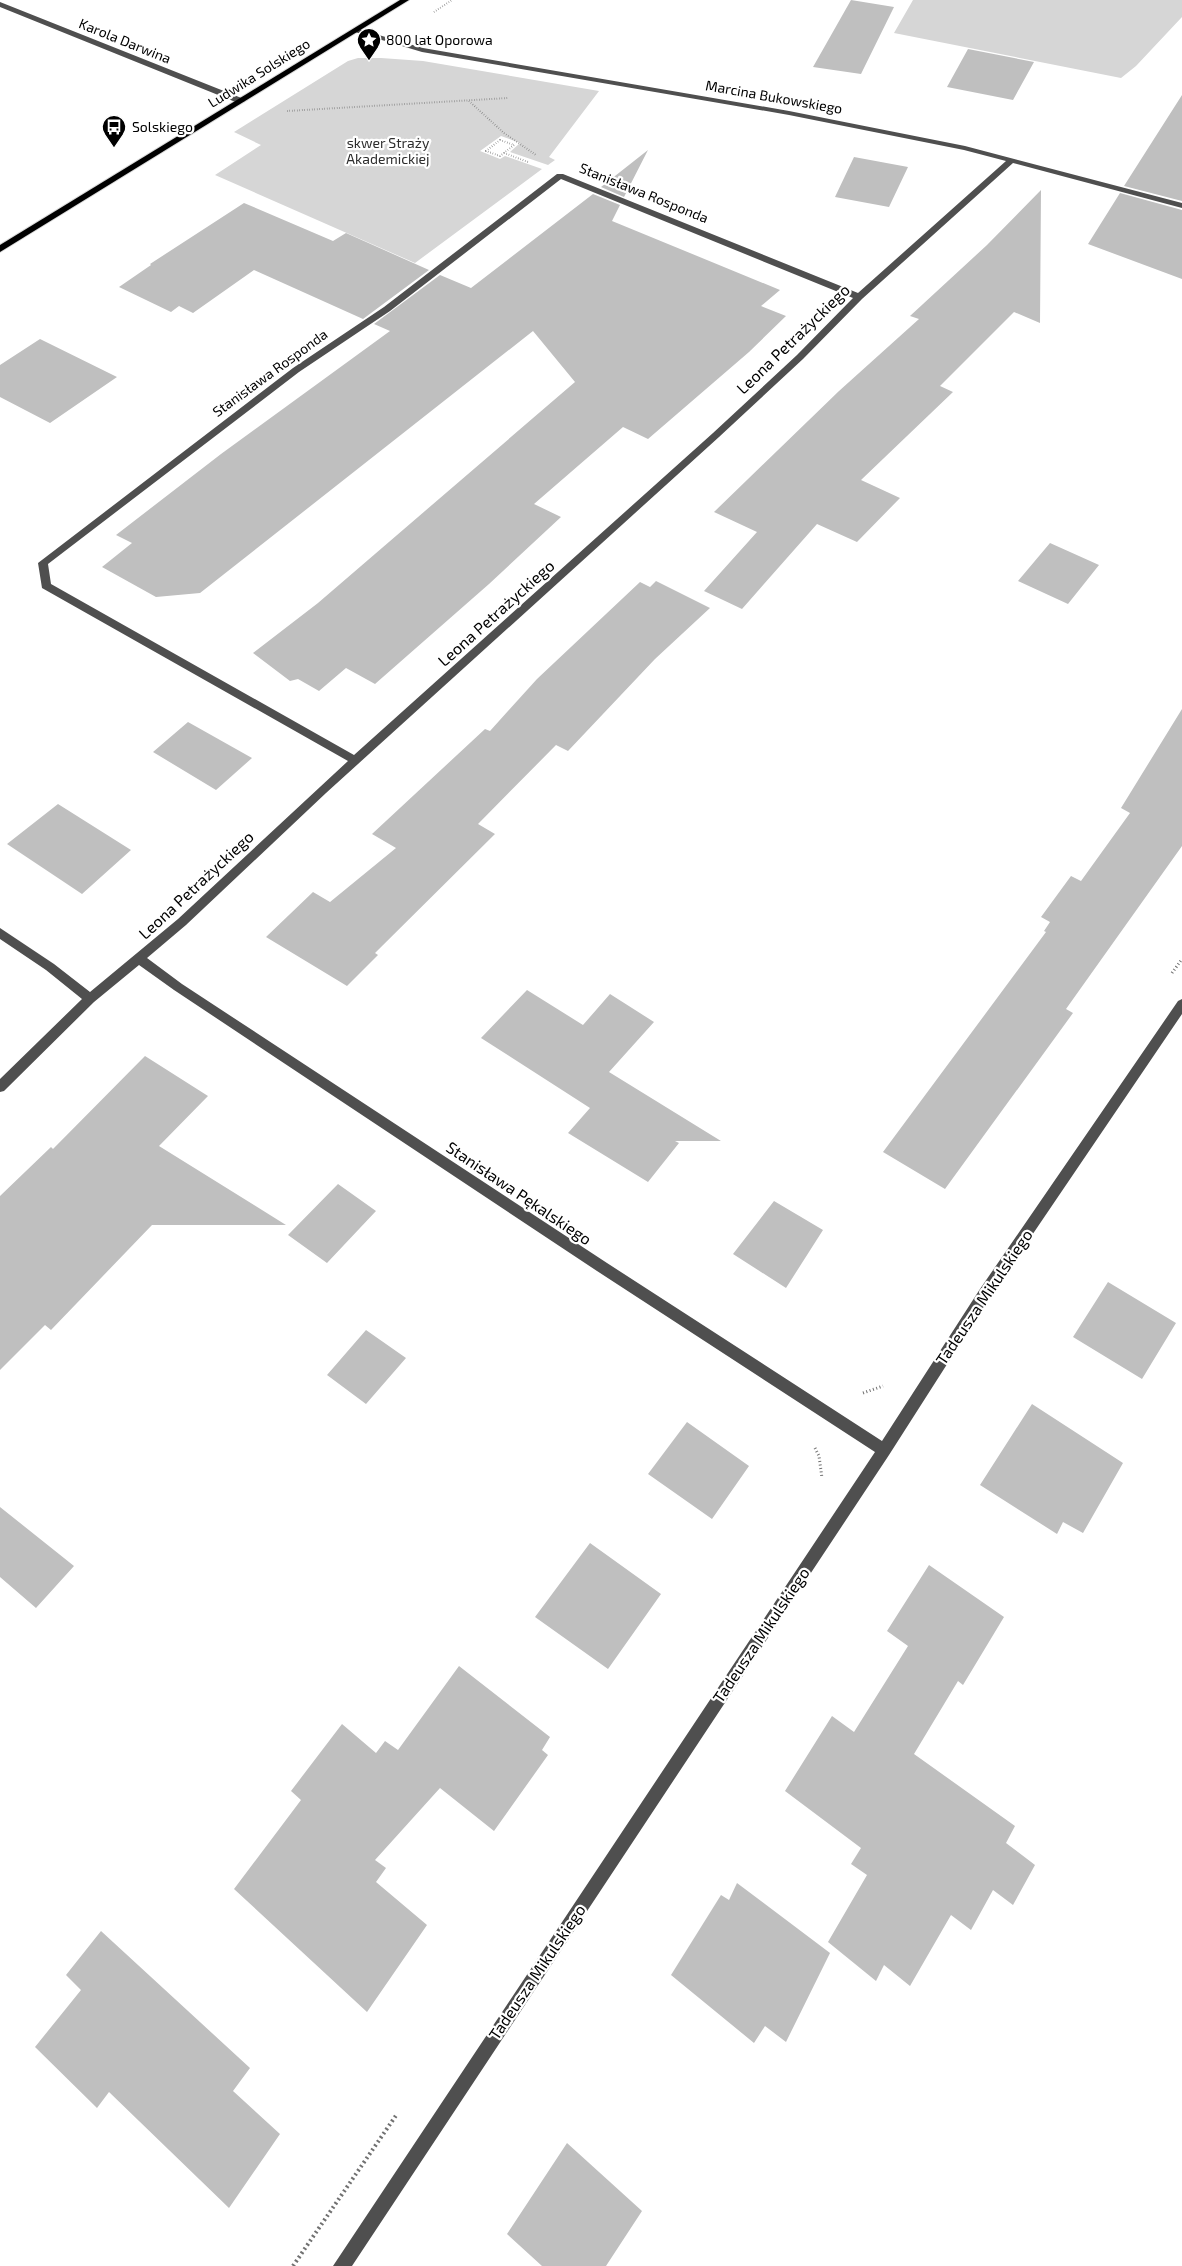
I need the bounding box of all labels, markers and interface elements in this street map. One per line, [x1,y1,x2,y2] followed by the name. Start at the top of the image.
[77,14,174,67] street label: Karola Darwina
[356,27,382,61] place icon: 800 lat Oporowa
[386,31,493,48] place label: 800 lat Oporowa
[205,34,313,111] street label: Ludwika Solskiego
[704,76,844,117] street label: Marcina Bukowskiego
[101,114,127,148] bus stop icon: Solskiego
[132,118,193,135] place label: Solskiego
[346,134,430,167] park label: skwer Straży Akademickiej
[577,159,711,226] street label: Stanisława Rosponda
[732,280,853,397] street label: Leona Petrażyckiego
[209,325,330,420] street label: Stanisława Rosponda
[434,555,558,670] street label: Leona Petrażyckiego
[134,827,257,943] street label: Leona Petrażyckiego
[443,1137,596,1248] street label: Stanisława Pękalskiego
[931,1226,1036,1368] street label: Tadeusza Mikulskiego
[708,1564,813,1706] street label: Tadeusza Mikulskiego
[484,1901,589,2043] street label: Tadeusza Mikulskiego

